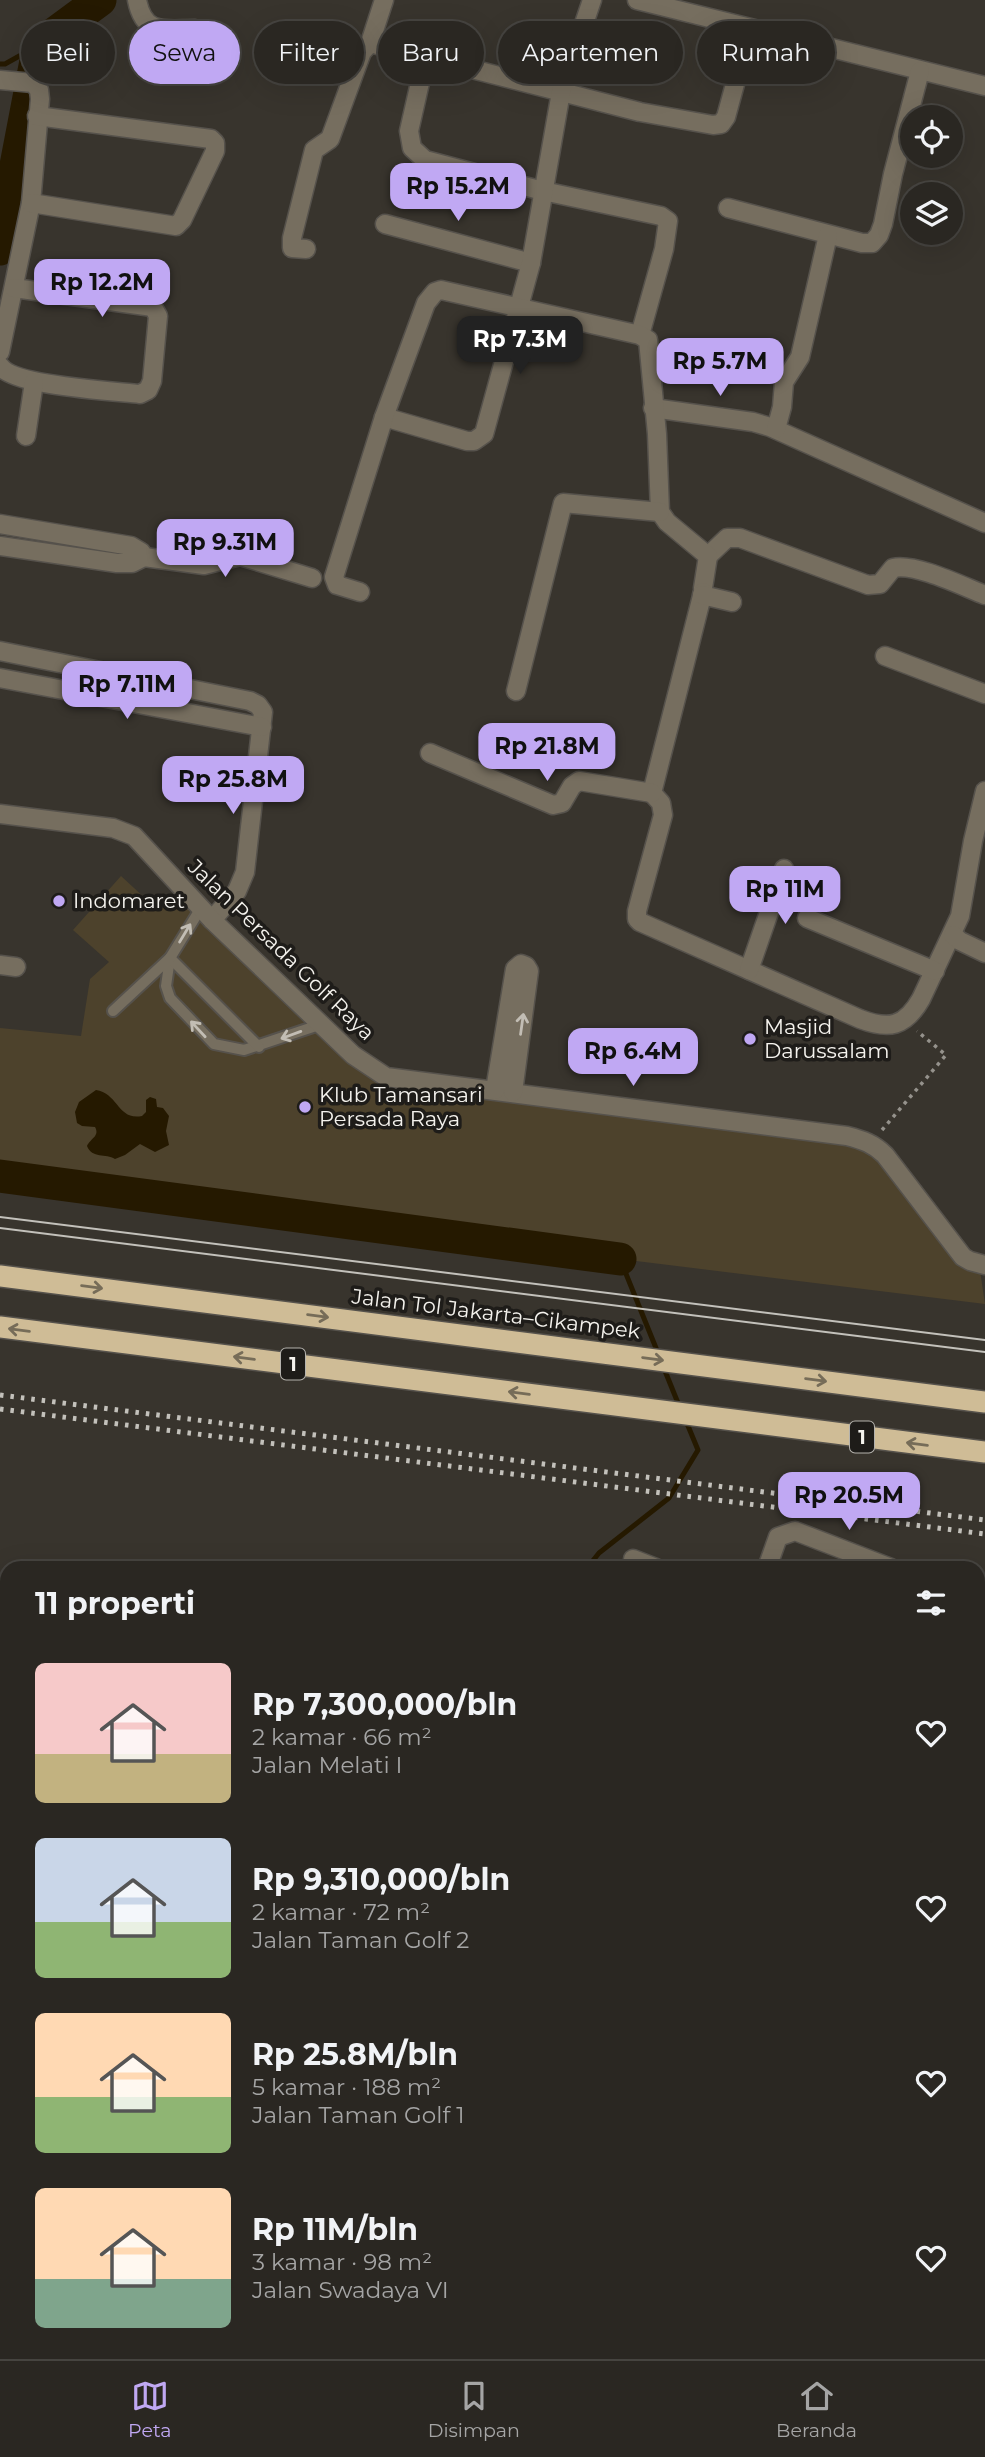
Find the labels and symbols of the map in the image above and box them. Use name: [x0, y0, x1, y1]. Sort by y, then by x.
pin: Rp 15.2M: [386, 164, 530, 223]
pin: Rp 12.2M: [30, 260, 174, 319]
pin: Rp 7.3M: [455, 316, 585, 376]
pin: Rp 5.7M: [655, 338, 785, 398]
pin: Rp 9.31M: [153, 520, 297, 579]
pin: Rp 7.11M: [55, 662, 199, 721]
pin: Rp 21.8M: [475, 724, 619, 783]
pin: Rp 25.8M: [161, 756, 305, 816]
street label: Jalan Persada Golf Raya: [182, 853, 380, 1045]
pin: Rp 11M: [728, 866, 842, 926]
place label: Indomaret: [73, 888, 185, 913]
marker: Indomaret: [51, 893, 67, 909]
one-way arrow: [179, 923, 193, 943]
one-way arrow: [515, 1013, 528, 1036]
place label: Masjid Darussalam: [764, 1014, 889, 1063]
one-way arrow: [190, 1020, 207, 1037]
pin: Rp 6.4M: [568, 1028, 698, 1088]
one-way arrow: [280, 1030, 302, 1042]
marker: Masjid Darussalam: [742, 1031, 758, 1047]
place label: Klub Tamansari Persada Raya: [319, 1082, 483, 1131]
marker: Klub Tamansari Persada Raya: [297, 1099, 313, 1115]
one-way arrow: [80, 1281, 103, 1294]
street label: Jalan Tol Jakarta–Cikampek: [349, 1283, 642, 1344]
one-way arrow: [306, 1309, 329, 1322]
one-way arrow: [8, 1323, 30, 1336]
road number: 1: [281, 1348, 305, 1380]
one-way arrow: [233, 1352, 256, 1365]
one-way arrow: [641, 1352, 664, 1365]
one-way arrow: [804, 1374, 827, 1387]
one-way arrow: [508, 1386, 530, 1399]
road number: 1: [850, 1422, 874, 1452]
one-way arrow: [906, 1437, 929, 1450]
pin: Rp 20.5M: [777, 1472, 921, 1532]

